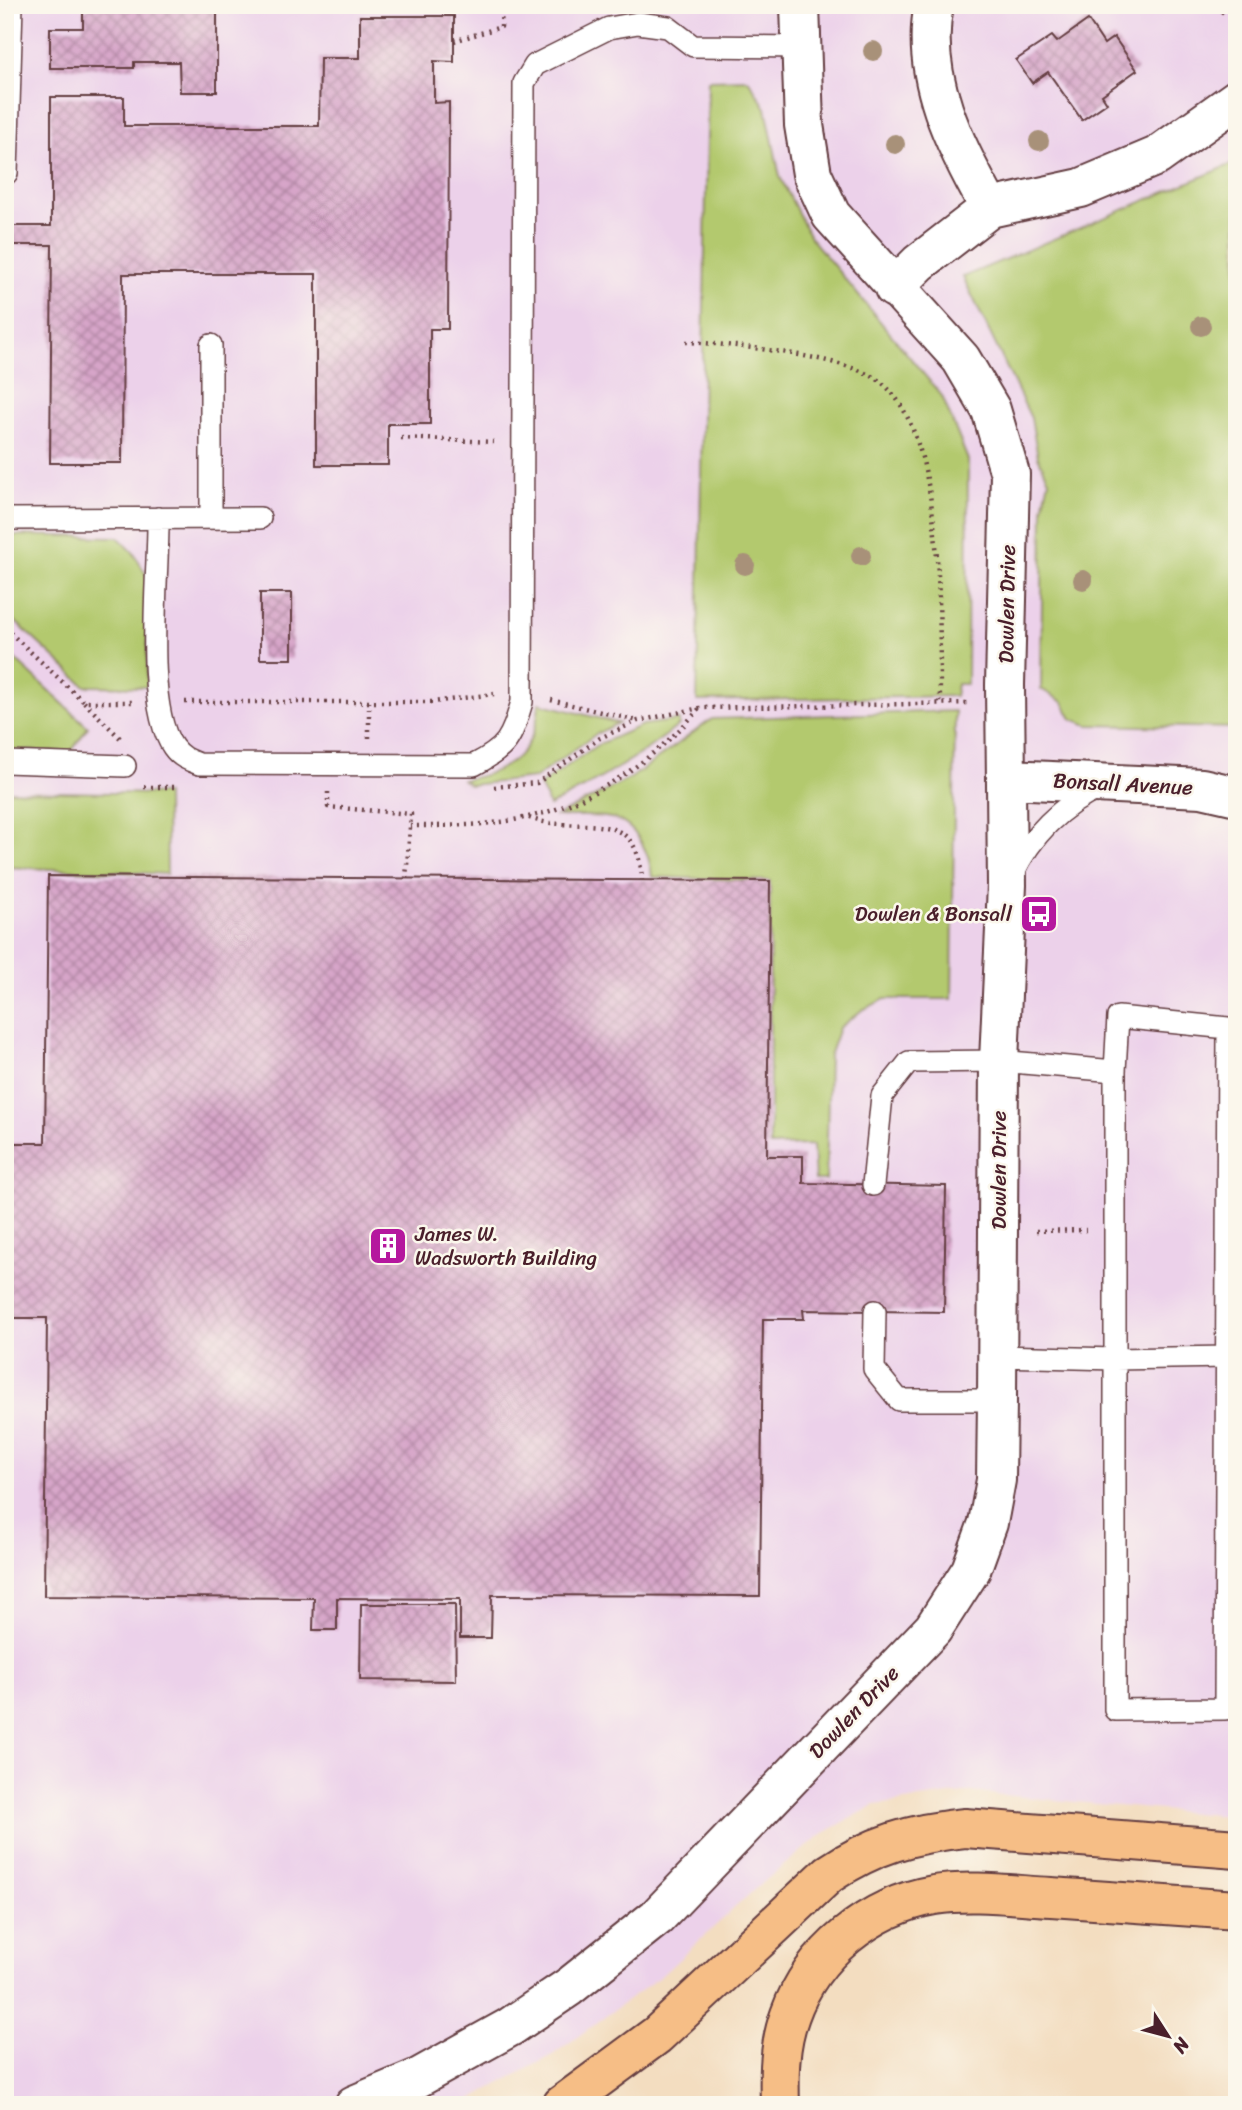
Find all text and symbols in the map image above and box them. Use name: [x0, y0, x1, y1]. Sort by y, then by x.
street label: Dowlen Drive: [987, 544, 1027, 664]
street label: Bonsall Avenue: [1052, 761, 1194, 807]
bus stop icon: Dowlen & Bonsall: [1018, 893, 1060, 935]
place label: Dowlen & Bonsall: [855, 895, 1013, 933]
street label: Dowlen Drive: [980, 1110, 1018, 1229]
place label: James W. Wadsworth Building: [414, 1215, 597, 1277]
building icon: James W. Wadsworth Building: [367, 1225, 409, 1267]
street label: Dowlen Drive: [799, 1656, 909, 1768]
north arrow: [1134, 2002, 1204, 2072]
text: N: [1164, 2030, 1199, 2061]

